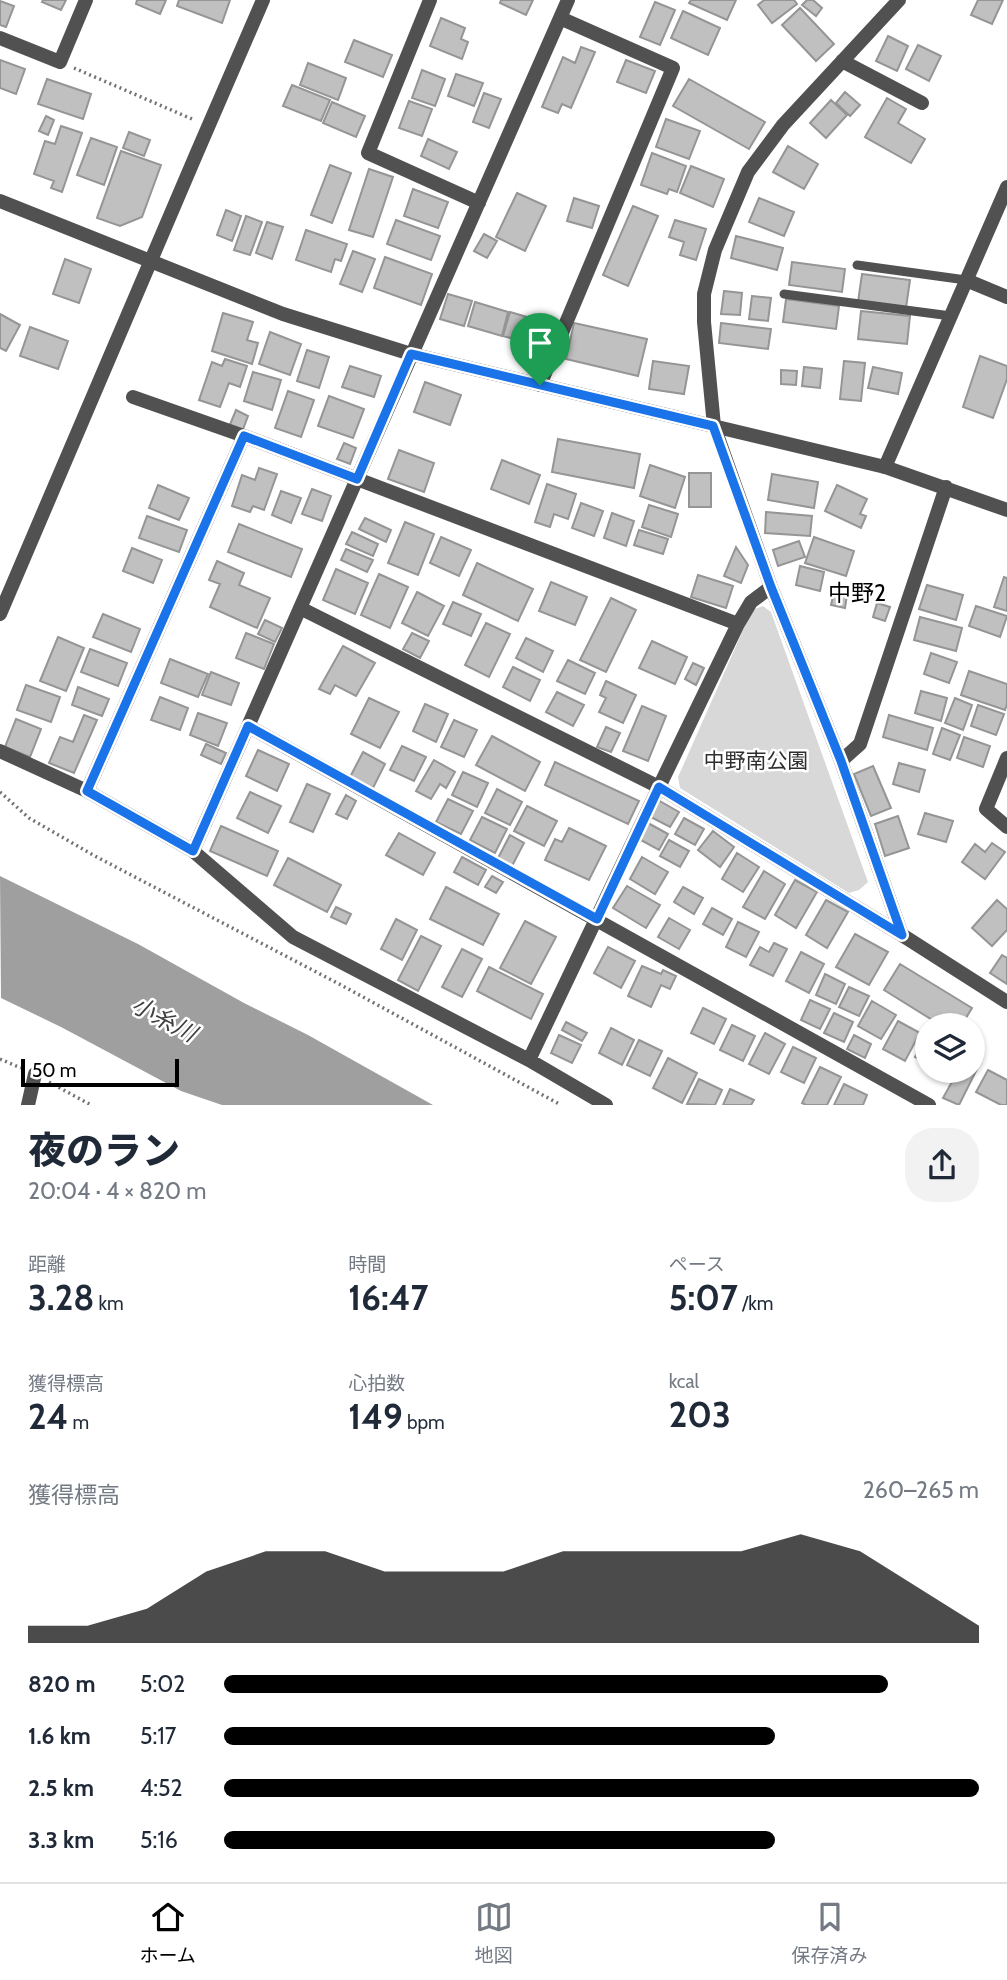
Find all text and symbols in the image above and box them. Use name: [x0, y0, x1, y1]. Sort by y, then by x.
pin: [510, 313, 570, 385]
icon: arrive: [521, 324, 559, 362]
district label: 中野2: [828, 579, 886, 607]
park label: 中野南公園: [704, 748, 809, 773]
water label: 小糸川: [127, 990, 204, 1049]
map controls: [915, 1013, 985, 1083]
button: layers: [915, 1013, 985, 1083]
scale bar: [21, 1056, 178, 1088]
text: 50 m: [32, 1059, 76, 1082]
text: 夜のラン: [28, 1127, 180, 1174]
button: share: [905, 1128, 979, 1202]
text: 20:04 · 4 × 820 m: [28, 1177, 206, 1205]
text: 距離: [28, 1253, 66, 1276]
text: 時間: [348, 1253, 386, 1276]
text: ペース: [669, 1253, 725, 1276]
text: 3.28: [28, 1276, 94, 1319]
text: 16:47: [348, 1276, 428, 1319]
text: 5:07: [669, 1276, 738, 1319]
text: km: [94, 1292, 124, 1315]
text: /km: [738, 1292, 773, 1315]
text: kcal: [669, 1370, 699, 1393]
text: 獲得標高: [28, 1372, 104, 1395]
text: 心拍数: [348, 1372, 405, 1395]
text: 203: [669, 1393, 731, 1436]
text: 24: [28, 1395, 68, 1438]
text: 149: [348, 1395, 403, 1438]
text: m: [68, 1411, 89, 1434]
text: bpm: [403, 1411, 445, 1434]
text: 260–265 m: [863, 1476, 979, 1504]
text: 獲得標高: [28, 1481, 120, 1509]
text: 820 m: [28, 1670, 95, 1698]
text: 5:02: [140, 1670, 185, 1698]
text: 1.6 km: [28, 1722, 91, 1750]
text: 5:17: [140, 1722, 176, 1750]
text: 2.5 km: [28, 1774, 94, 1802]
text: 4:52: [140, 1774, 183, 1802]
text: 3.3 km: [28, 1826, 94, 1854]
text: 5:16: [140, 1826, 178, 1854]
tab: ホーム: [139, 1898, 196, 1967]
tab: 地図: [475, 1898, 513, 1967]
tab: 保存済み: [792, 1898, 868, 1967]

